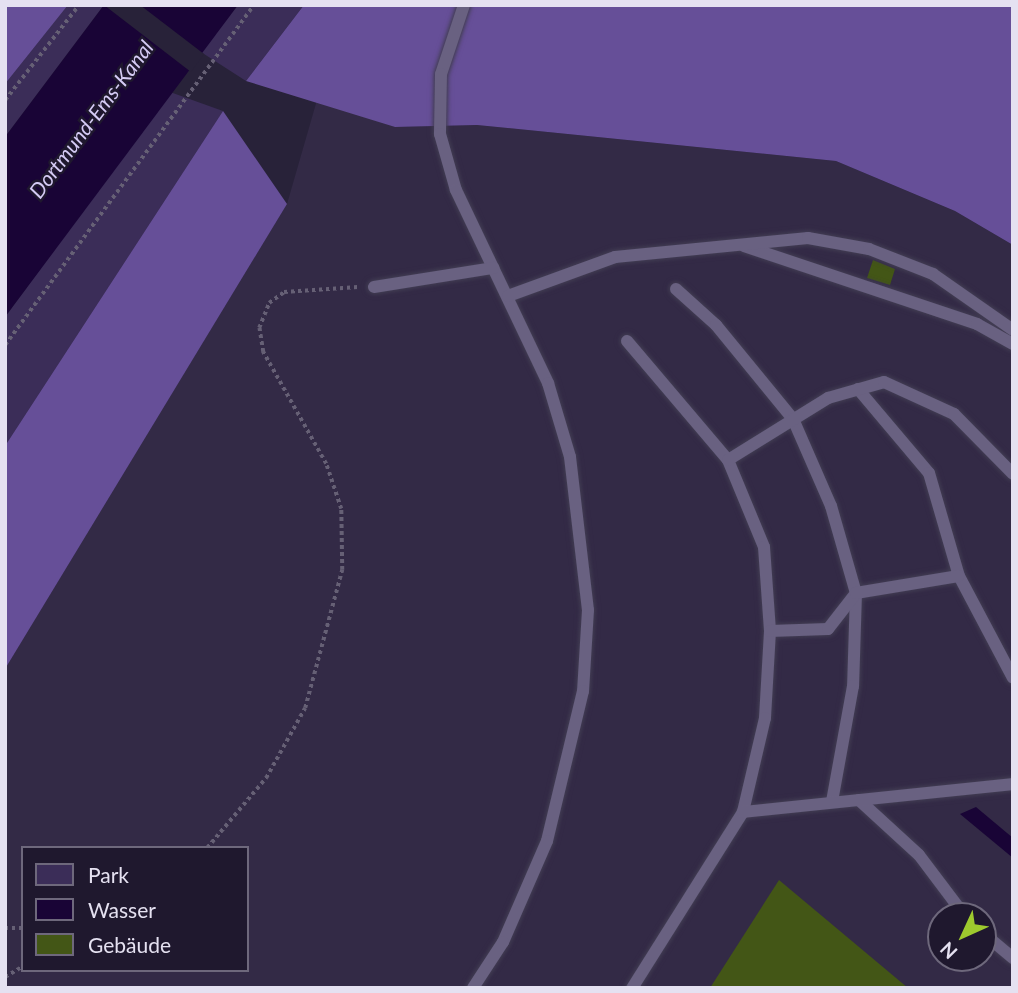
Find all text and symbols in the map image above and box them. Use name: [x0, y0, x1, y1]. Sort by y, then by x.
water label: Dortmund-Ems-Kanal: [24, 35, 158, 203]
legend: [21, 846, 248, 972]
text: Park: [88, 862, 129, 887]
text: Wasser: [88, 897, 156, 922]
north arrow: [927, 902, 997, 972]
text: Gebäude: [88, 932, 171, 957]
text: N: [935, 937, 962, 964]

